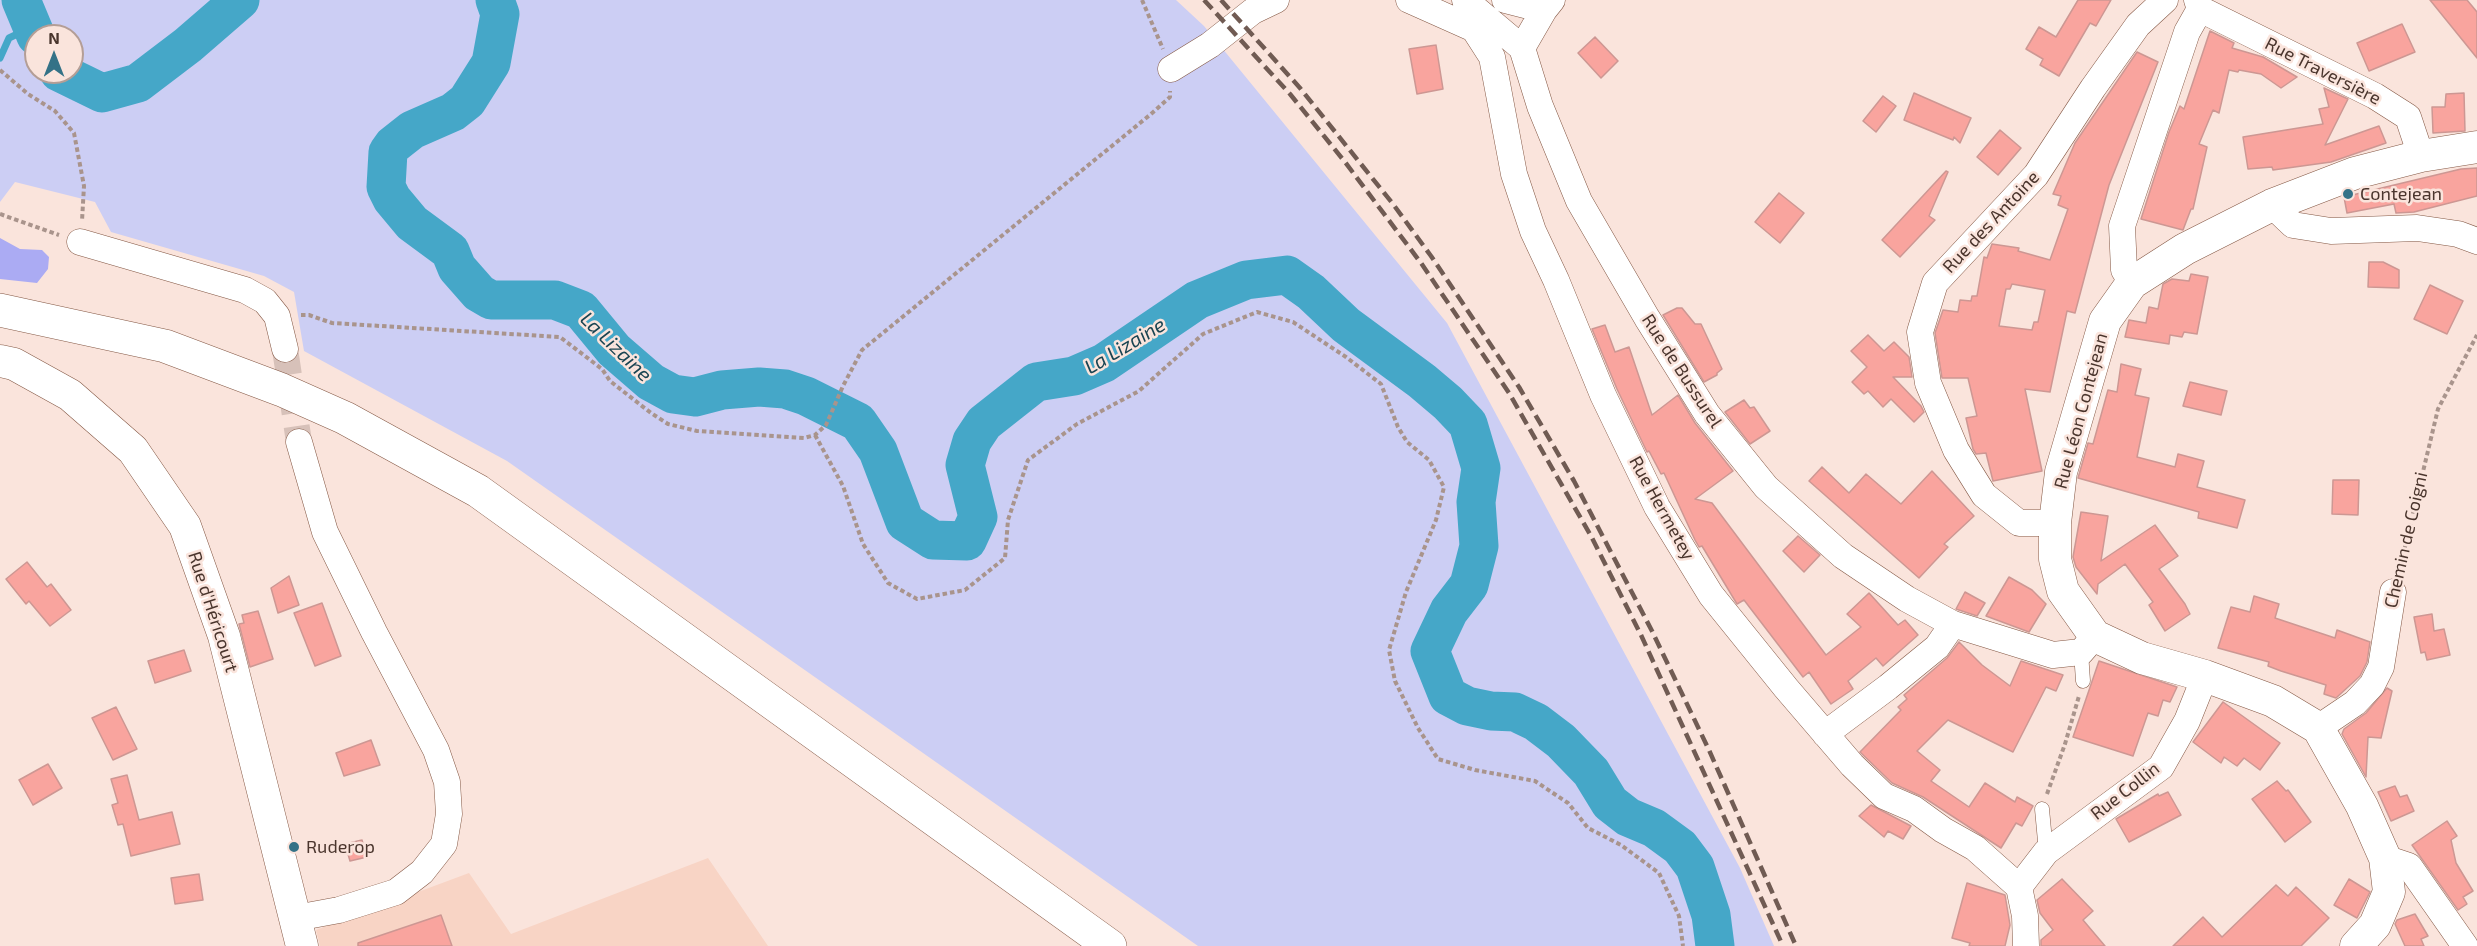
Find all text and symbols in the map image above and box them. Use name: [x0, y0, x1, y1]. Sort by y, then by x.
north arrow: [24, 24, 84, 84]
text: N: [48, 28, 60, 47]
street label: Rue Traversière: [2261, 33, 2385, 109]
street label: Rue des Antoine: [1938, 167, 2044, 277]
place label: Contejean: [2360, 183, 2442, 205]
marker: Contejean: [2341, 187, 2355, 201]
water label: La Lizaine: [575, 307, 657, 387]
street label: Rue de Bussurel: [1637, 310, 1727, 432]
water label: La Lizaine: [1080, 313, 1170, 379]
street label: Rue Léon Contejean: [2050, 331, 2112, 491]
street label: Rue Hermetey: [1625, 452, 1699, 564]
street label: Chemin de Coigni: [2380, 470, 2432, 610]
street label: Rue d'Héricourt: [183, 549, 243, 675]
street label: Rue Collin: [2086, 758, 2164, 824]
place label: Ruderop: [306, 836, 375, 858]
marker: Ruderop: [287, 840, 301, 854]

